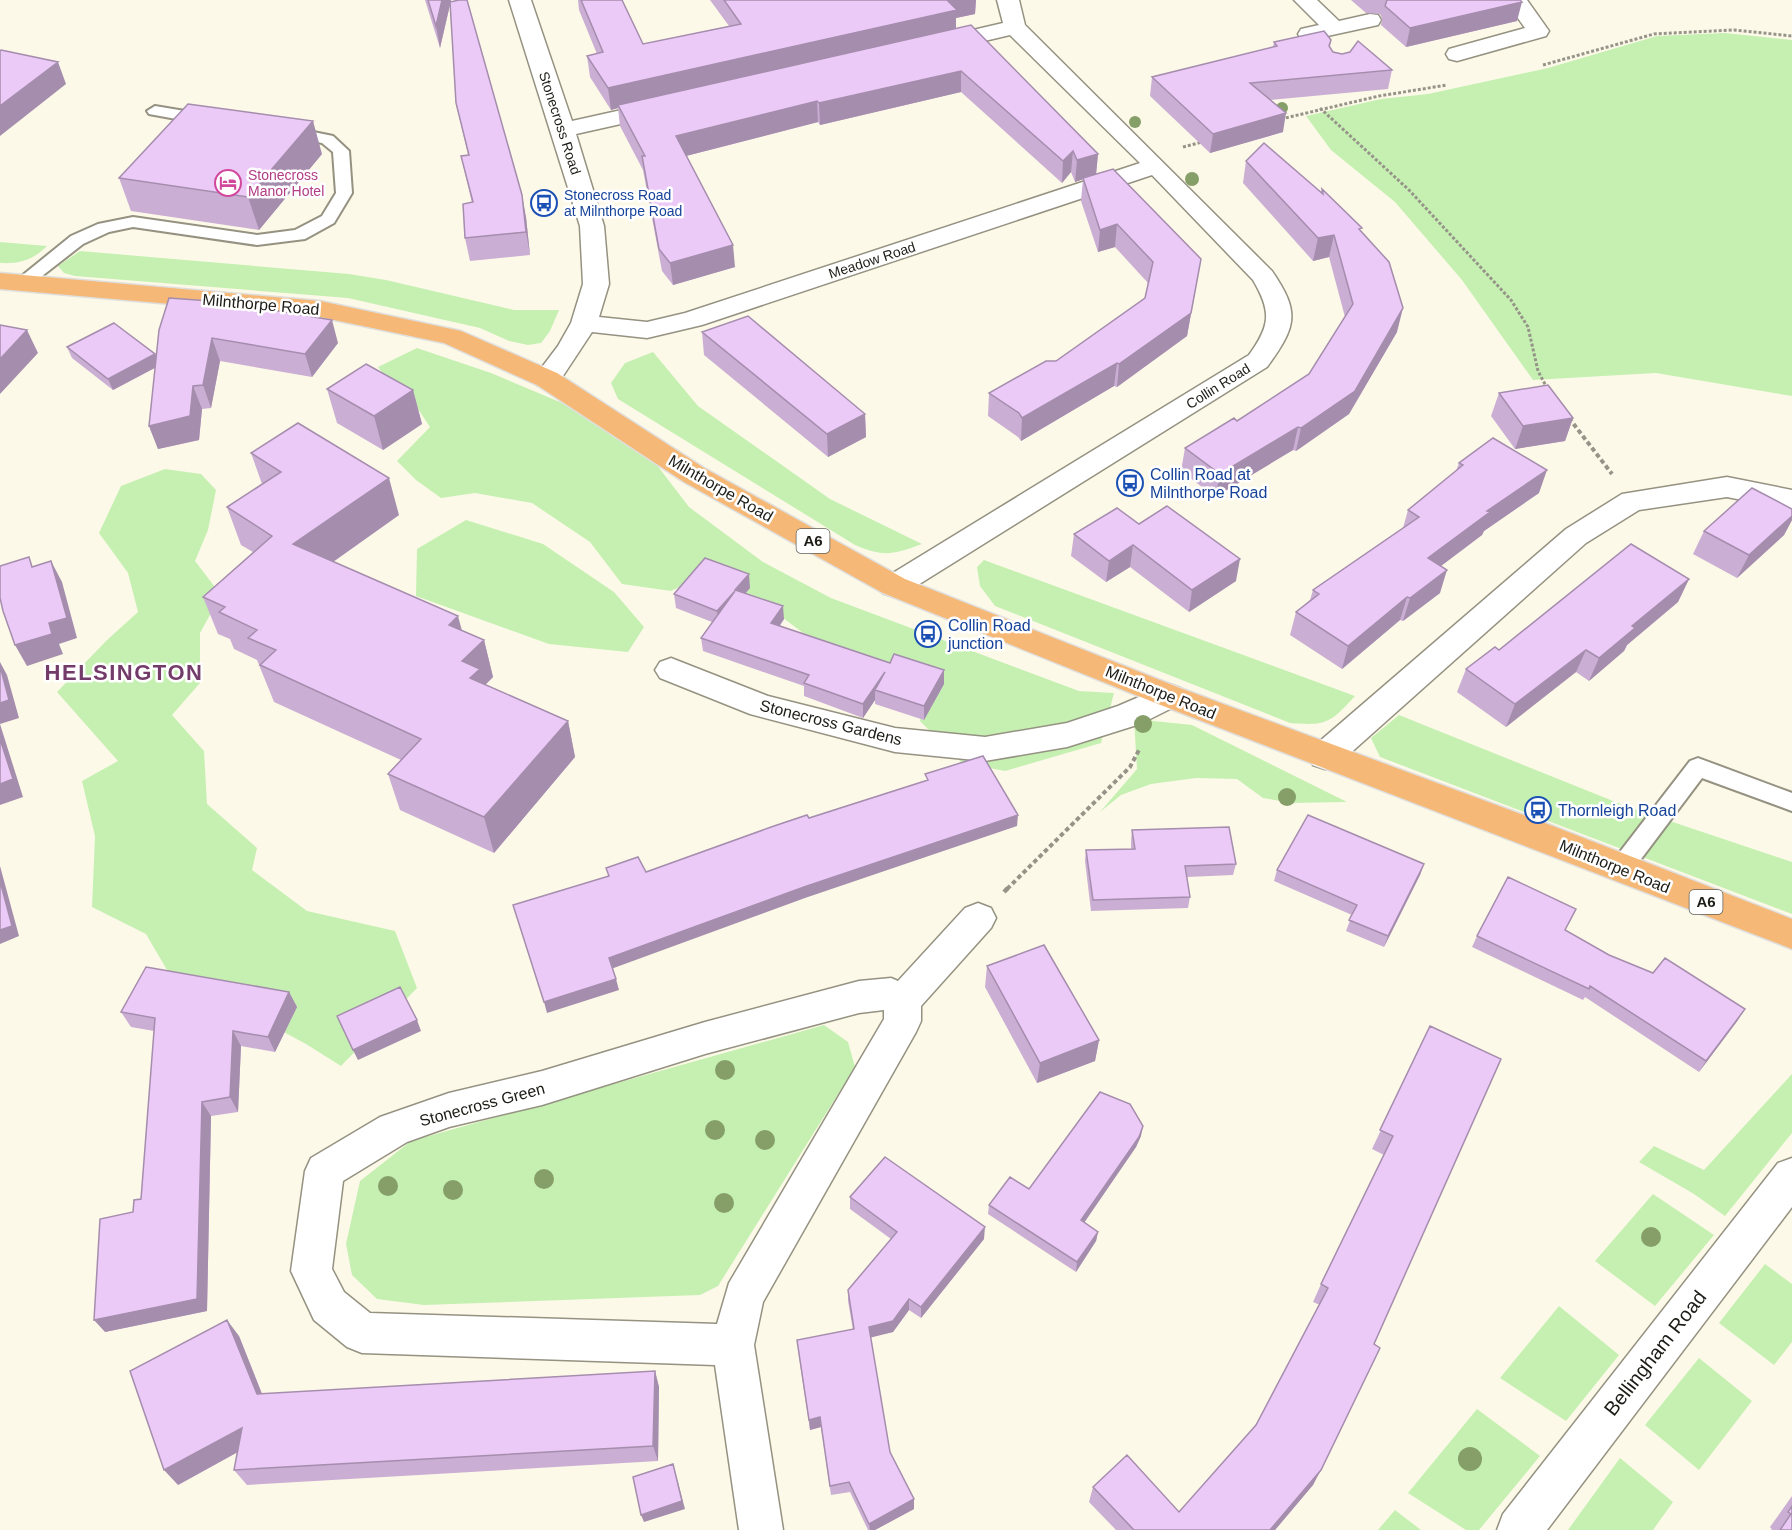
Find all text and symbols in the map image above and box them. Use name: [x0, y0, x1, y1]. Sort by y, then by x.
street label: Stonecross Road: [536, 69, 584, 177]
place label: Stonecross Manor Hotel: [248, 167, 324, 199]
hotel icon: Stonecross Manor Hotel: [213, 168, 243, 198]
place label: Stonecross Road at Milnthorpe Road: [564, 187, 682, 219]
bus stop icon: Stonecross Road at Milnthorpe Road: [529, 188, 559, 218]
street label: Meadow Road: [827, 238, 917, 282]
street label: Milnthorpe Road: [202, 291, 320, 318]
street label: Collin Road: [1183, 360, 1253, 412]
street label: Milnthorpe Road: [666, 452, 776, 525]
place label: Collin Road at Milnthorpe Road: [1150, 466, 1267, 501]
bus stop icon: Collin Road at Milnthorpe Road: [1115, 468, 1145, 498]
road number: A6: [796, 529, 830, 553]
place label: Collin Road junction: [947, 617, 1031, 652]
bus stop icon: Collin Road junction: [913, 619, 943, 649]
district label: HELSINGTON: [45, 660, 203, 685]
street label: Milnthorpe Road: [1103, 663, 1218, 722]
street label: Stonecross Gardens: [758, 697, 904, 748]
bus stop icon: Thornleigh Road: [1523, 795, 1553, 825]
place label: Thornleigh Road: [1558, 802, 1676, 819]
street label: Milnthorpe Road: [1557, 837, 1672, 896]
road number: A6: [1690, 890, 1722, 914]
street label: Stonecross Green: [418, 1080, 547, 1129]
street label: Bellingham Road: [1599, 1286, 1711, 1420]

